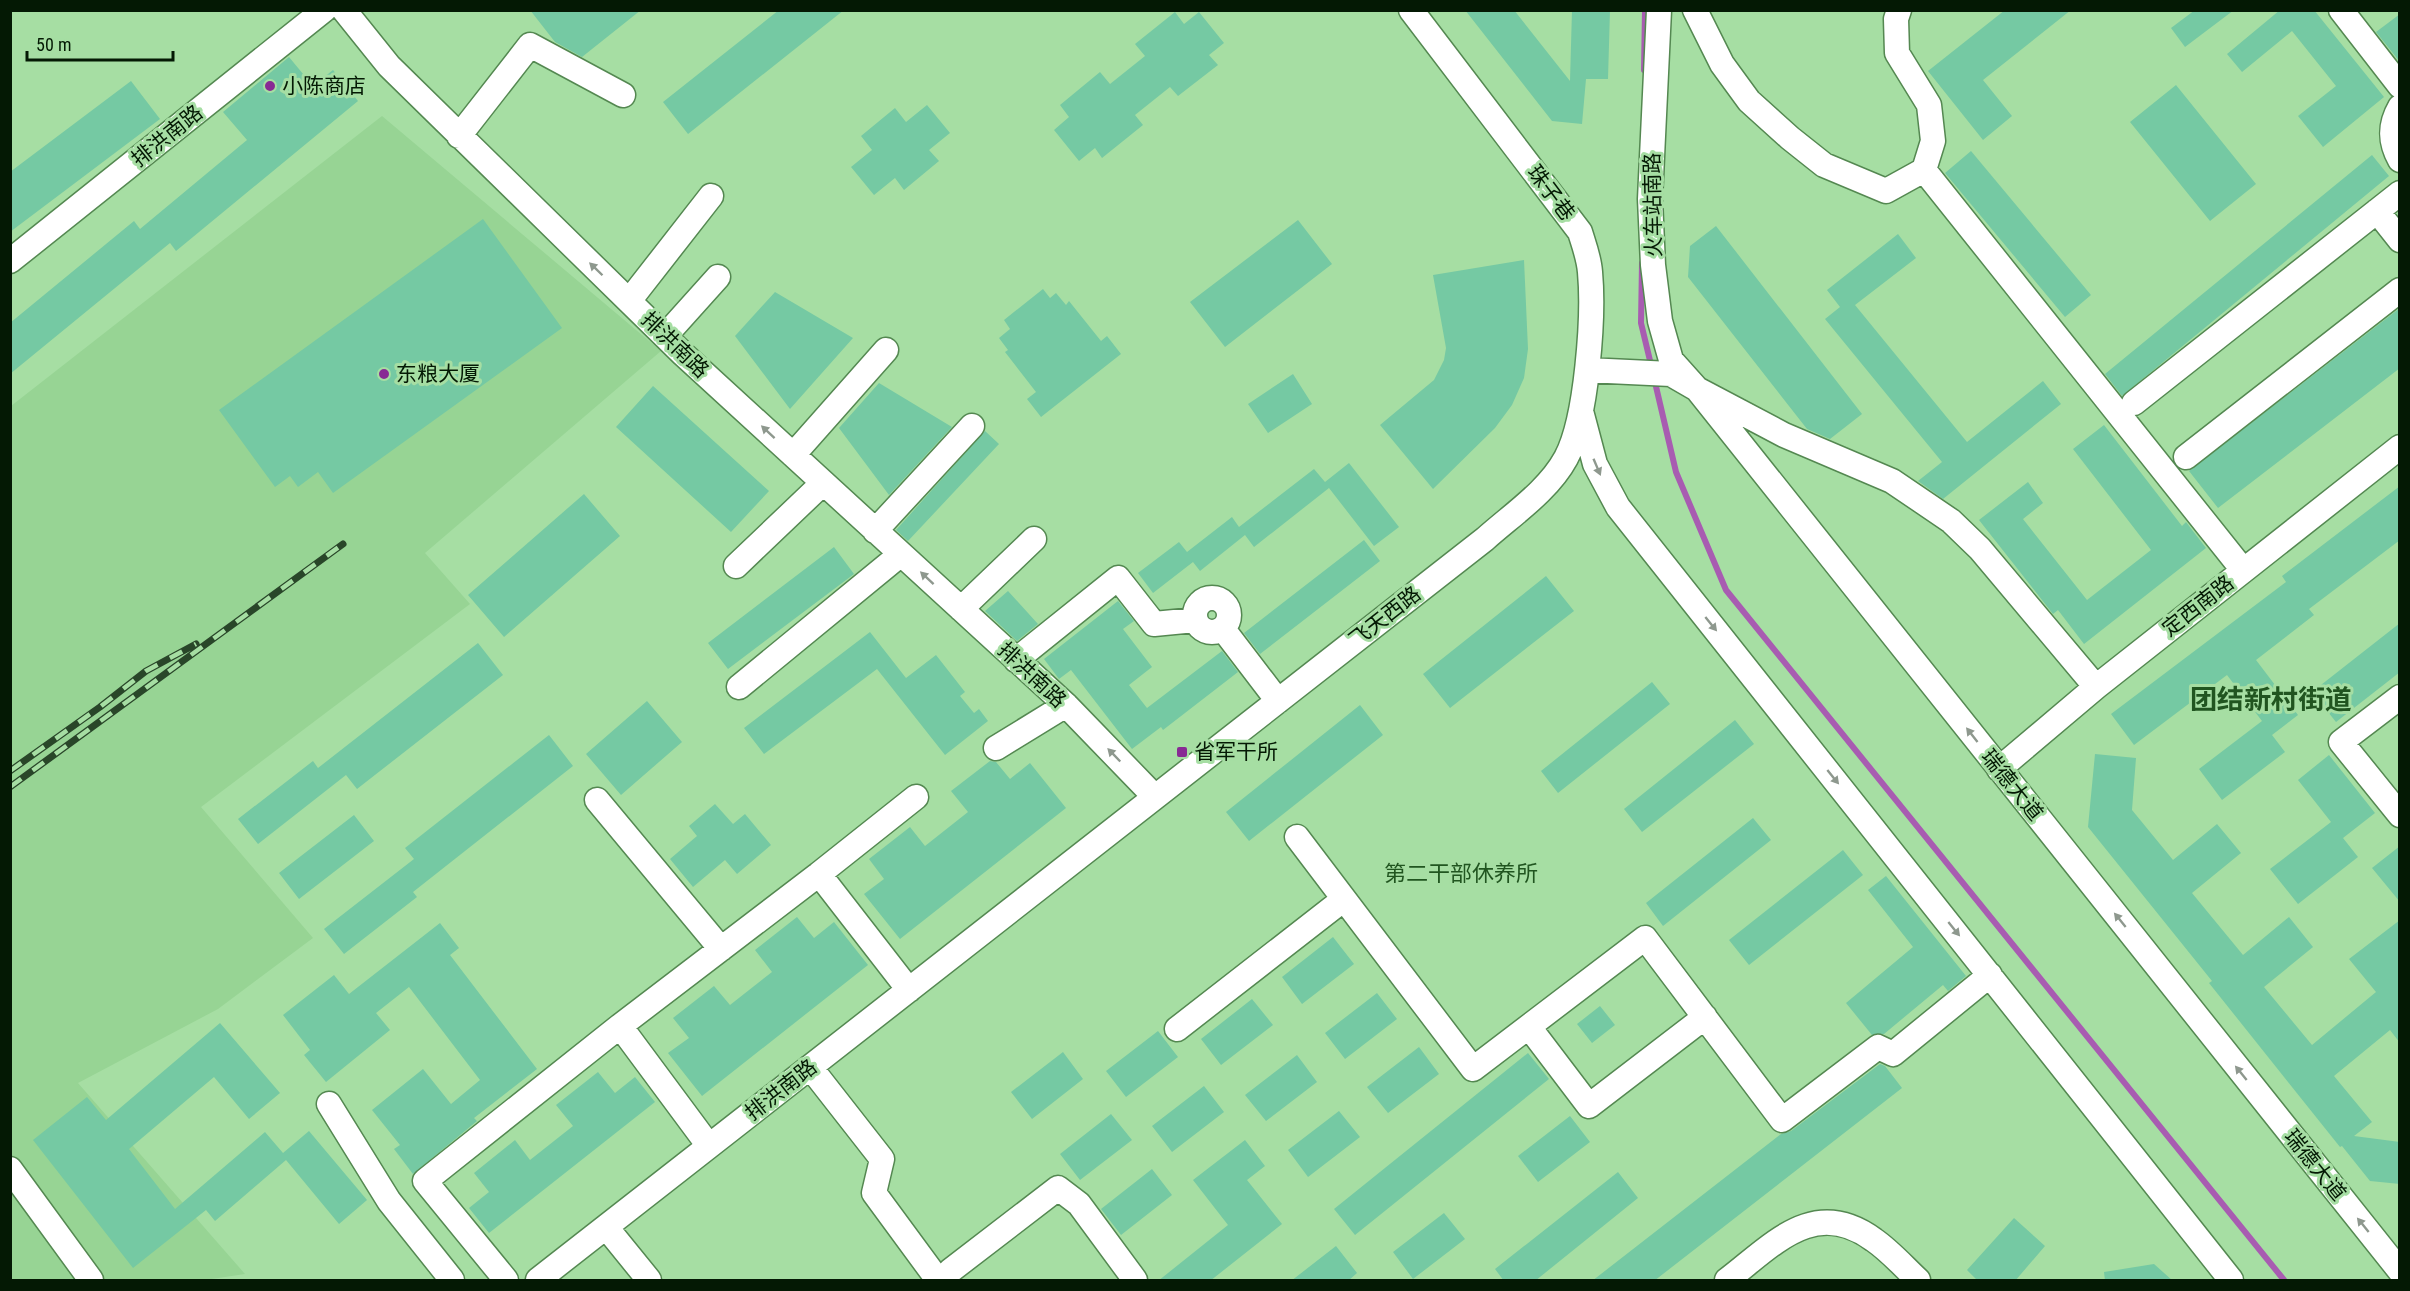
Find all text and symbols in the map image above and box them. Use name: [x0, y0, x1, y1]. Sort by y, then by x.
scale bar: [27, 24, 172, 62]
text: 50 m: [36, 34, 71, 55]
place label: 小陈商店: [282, 74, 366, 98]
marker: 小陈商店: [263, 79, 277, 93]
street label: 排洪南路: [127, 100, 207, 172]
street label: 火车站南路: [1640, 152, 1666, 258]
street label: 珠子巷: [1522, 161, 1580, 225]
one-way arrow: [589, 262, 603, 276]
street label: 排洪南路: [636, 307, 714, 383]
place label: 东粮大厦: [396, 362, 480, 386]
marker: 东粮大厦: [377, 367, 391, 381]
one-way arrow: [760, 425, 775, 439]
one-way arrow: [1592, 458, 1602, 476]
one-way arrow: [919, 571, 934, 585]
street label: 定西南路: [2158, 571, 2238, 641]
street label: 飞天西路: [1345, 582, 1425, 652]
one-way arrow: [1705, 616, 1718, 632]
street label: 排洪南路: [993, 638, 1071, 712]
district label: 团结新村街道: [2190, 684, 2352, 716]
one-way arrow: [1966, 727, 1979, 743]
place label: 省军干所: [1194, 740, 1278, 764]
marker: 省军干所: [1175, 745, 1189, 759]
street label: 瑞德大道: [1976, 745, 2048, 825]
one-way arrow: [1108, 748, 1122, 762]
one-way arrow: [1826, 769, 1838, 784]
district label: 第二干部休养所: [1384, 861, 1538, 886]
one-way arrow: [2113, 912, 2126, 928]
one-way arrow: [1948, 921, 1961, 937]
street label: 排洪南路: [741, 1055, 821, 1125]
one-way arrow: [2236, 1065, 2248, 1080]
street label: 瑞德大道: [2279, 1125, 2351, 1205]
one-way arrow: [2357, 1218, 2370, 1233]

